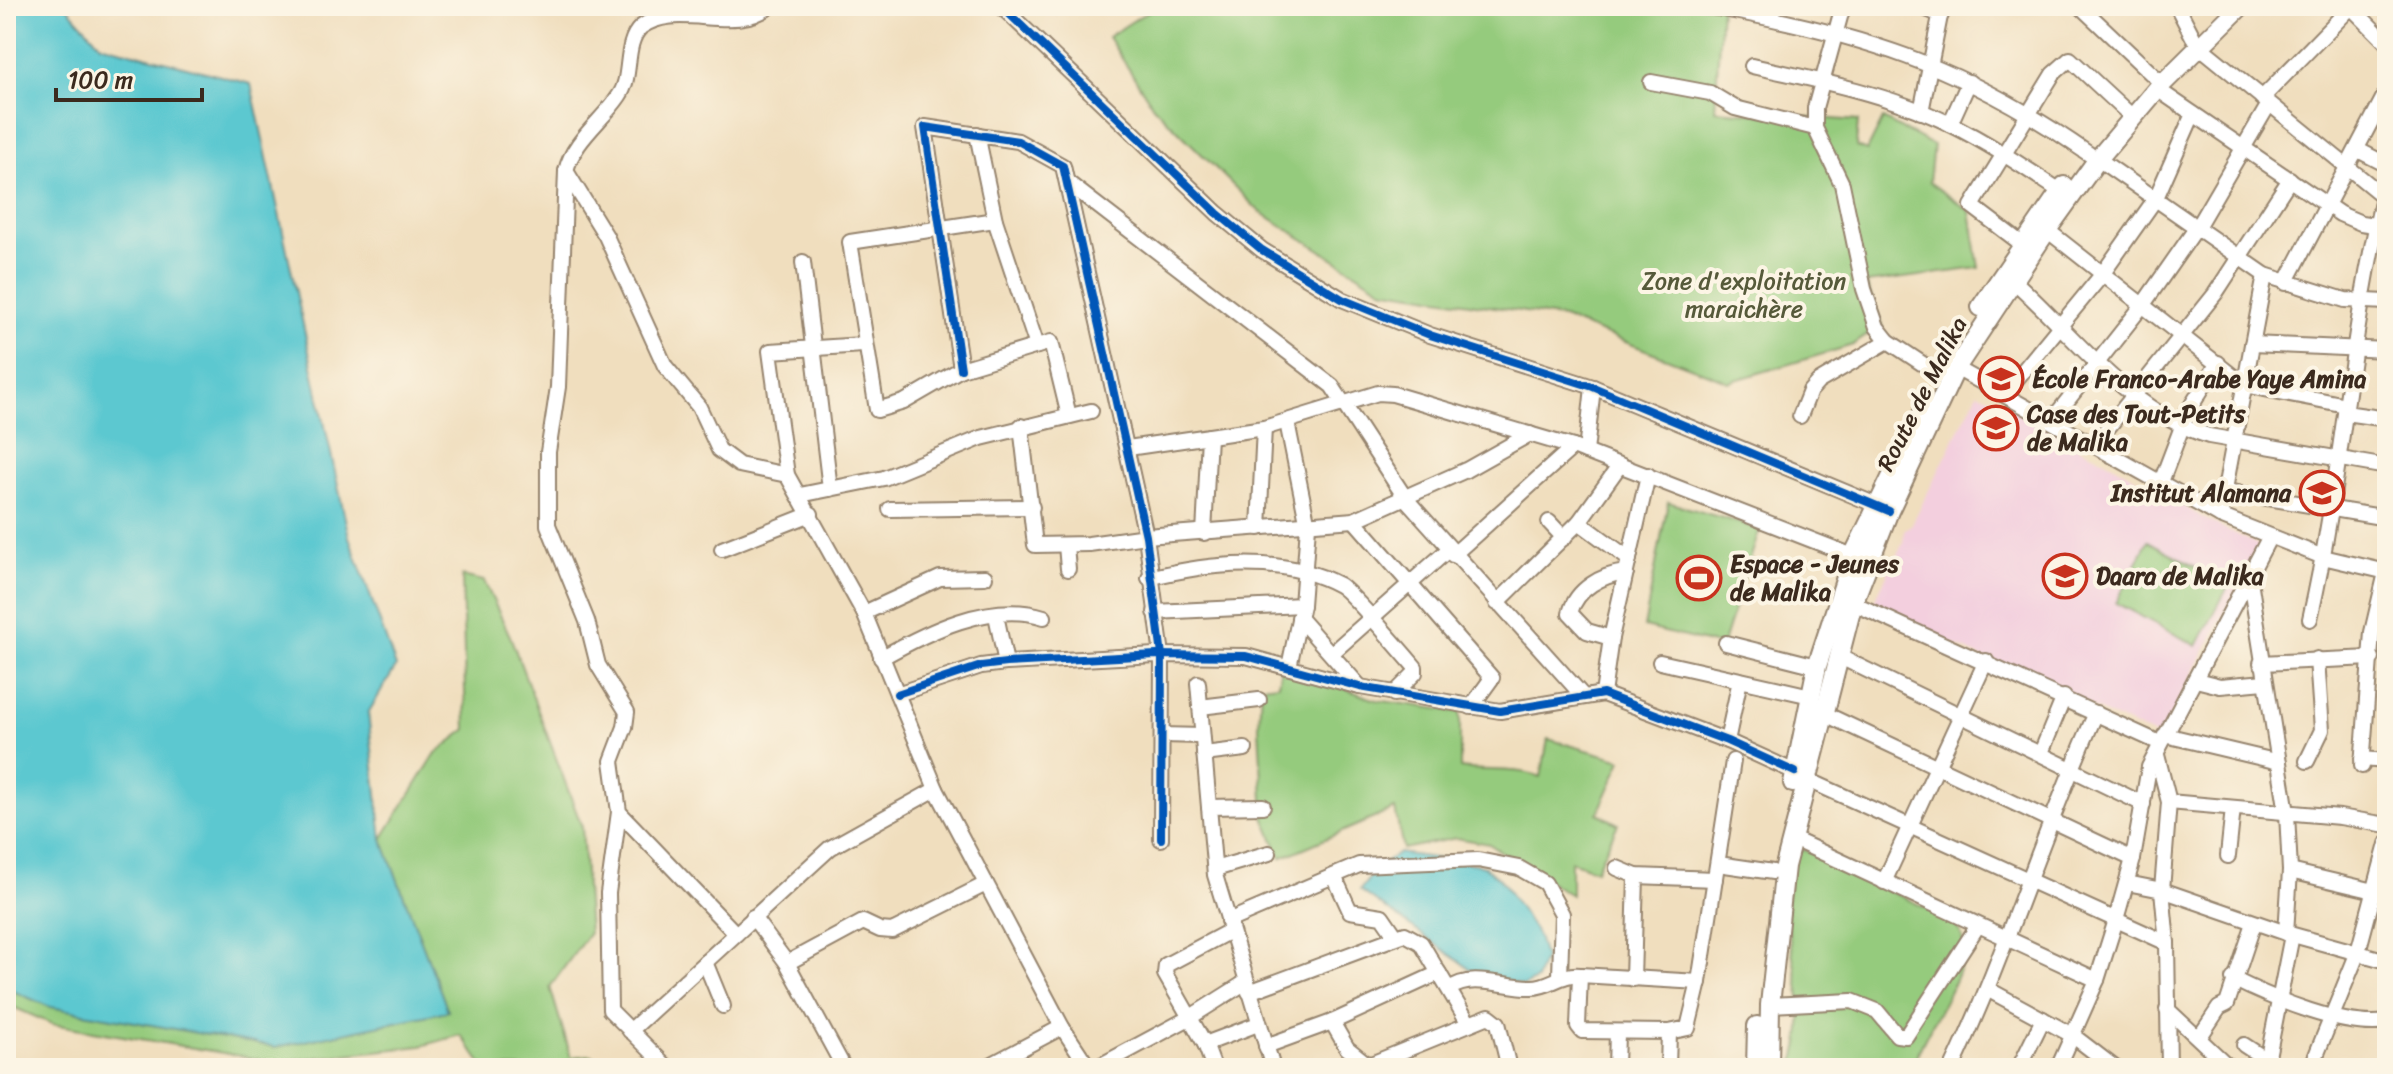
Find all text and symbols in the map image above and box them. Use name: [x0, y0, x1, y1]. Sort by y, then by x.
scale bar: [56, 52, 202, 102]
text: 100 m: [68, 59, 133, 101]
park label: Zone d'exploitation maraichère: [1642, 260, 1846, 330]
street label: Route de Malika: [1865, 309, 1979, 479]
school or university icon: École Franco-Arabe Yaye Amina: [1977, 355, 2025, 403]
place label: École Franco-Arabe Yaye Amina: [2032, 358, 2366, 400]
place label: Case des Tout-Petits de Malika: [2026, 393, 2246, 463]
school or university icon: Case des Tout-Petits de Malika: [1972, 404, 2020, 452]
school or university icon: Institut Alamana: [2298, 469, 2346, 517]
place label: Institut Alamana: [2109, 472, 2292, 514]
place label: Espace - Jeunes de Malika: [1730, 543, 1900, 613]
school or university icon: Daara de Malika: [2041, 552, 2089, 600]
sports icon: Espace - Jeunes de Malika: [1675, 554, 1723, 602]
place label: Daara de Malika: [2096, 555, 2264, 597]

